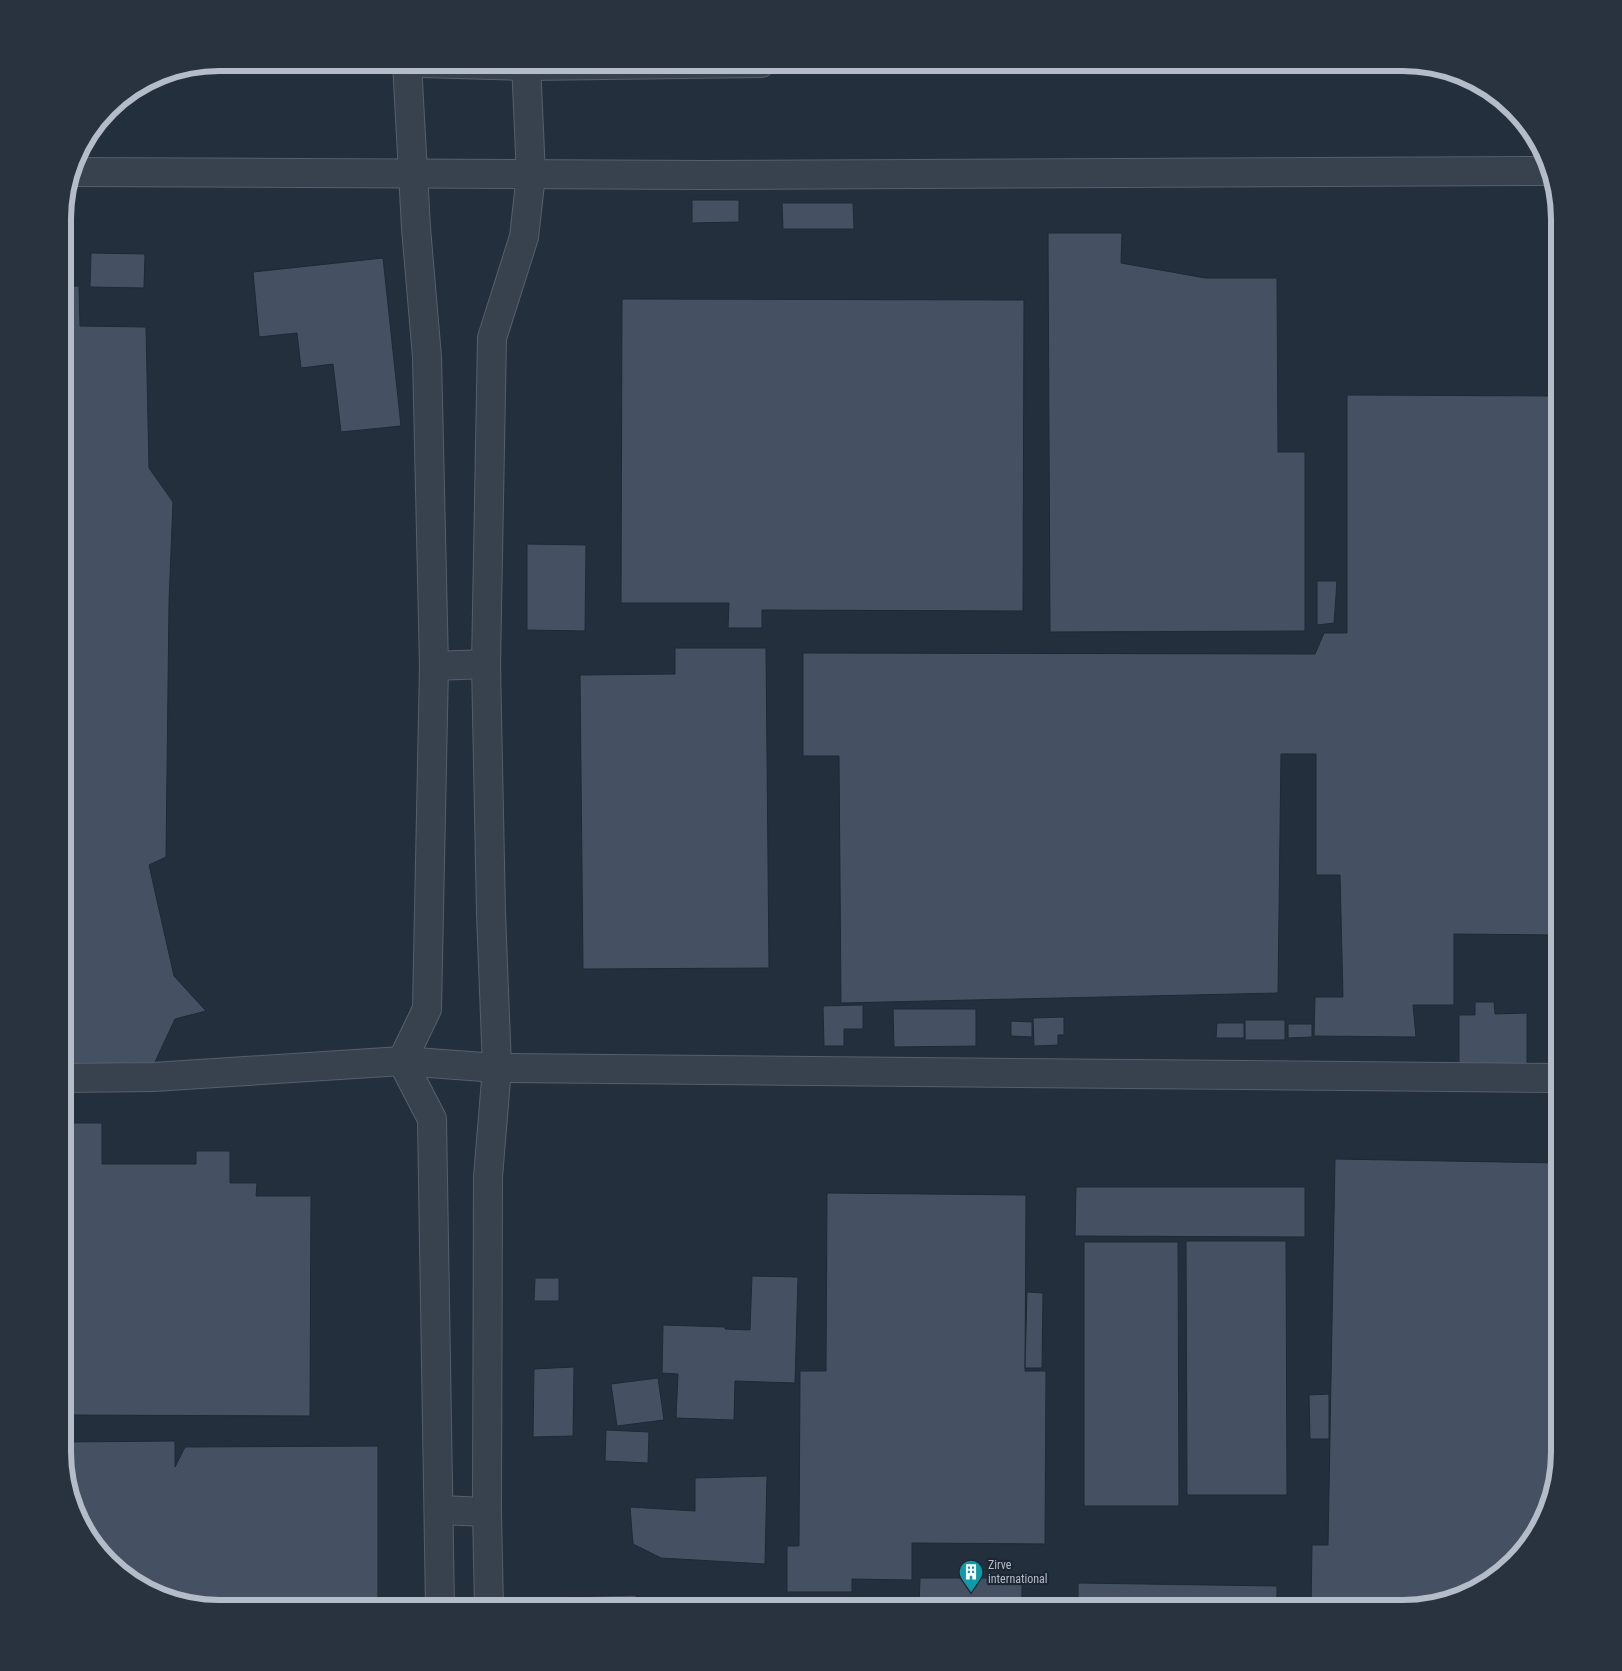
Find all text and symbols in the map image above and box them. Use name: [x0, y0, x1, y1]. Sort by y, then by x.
place label: Zirve international: [988, 1558, 1048, 1586]
building icon: Zirve international: [958, 1559, 984, 1593]

